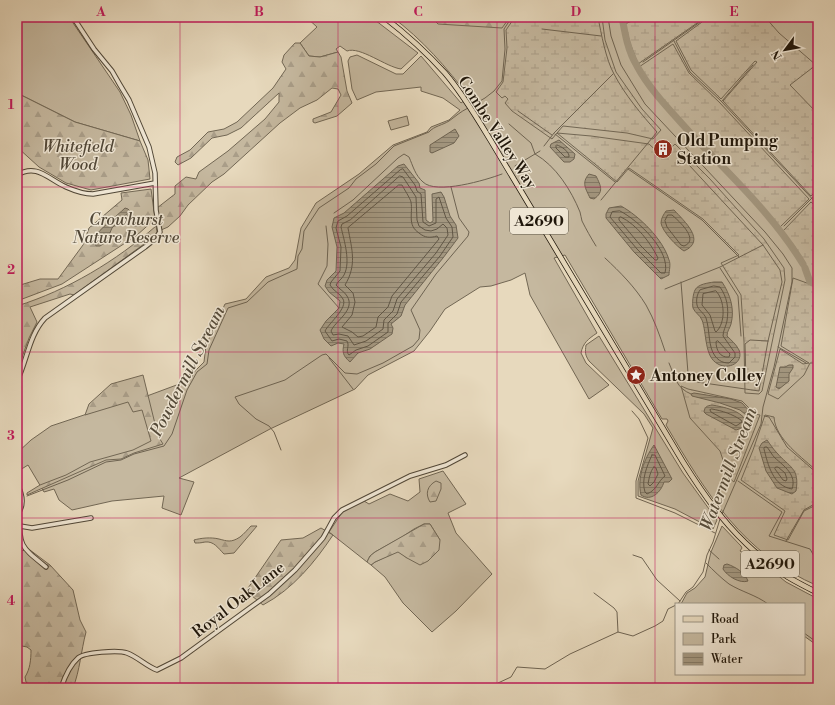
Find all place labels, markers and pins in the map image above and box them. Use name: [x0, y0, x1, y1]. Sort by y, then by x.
place label: Old Pumping Station: [677, 131, 779, 169]
building icon: Old Pumping Station: [652, 138, 674, 160]
place icon: Antoney Colley: [625, 364, 647, 386]
place label: Antoney Colley: [649, 366, 764, 386]

